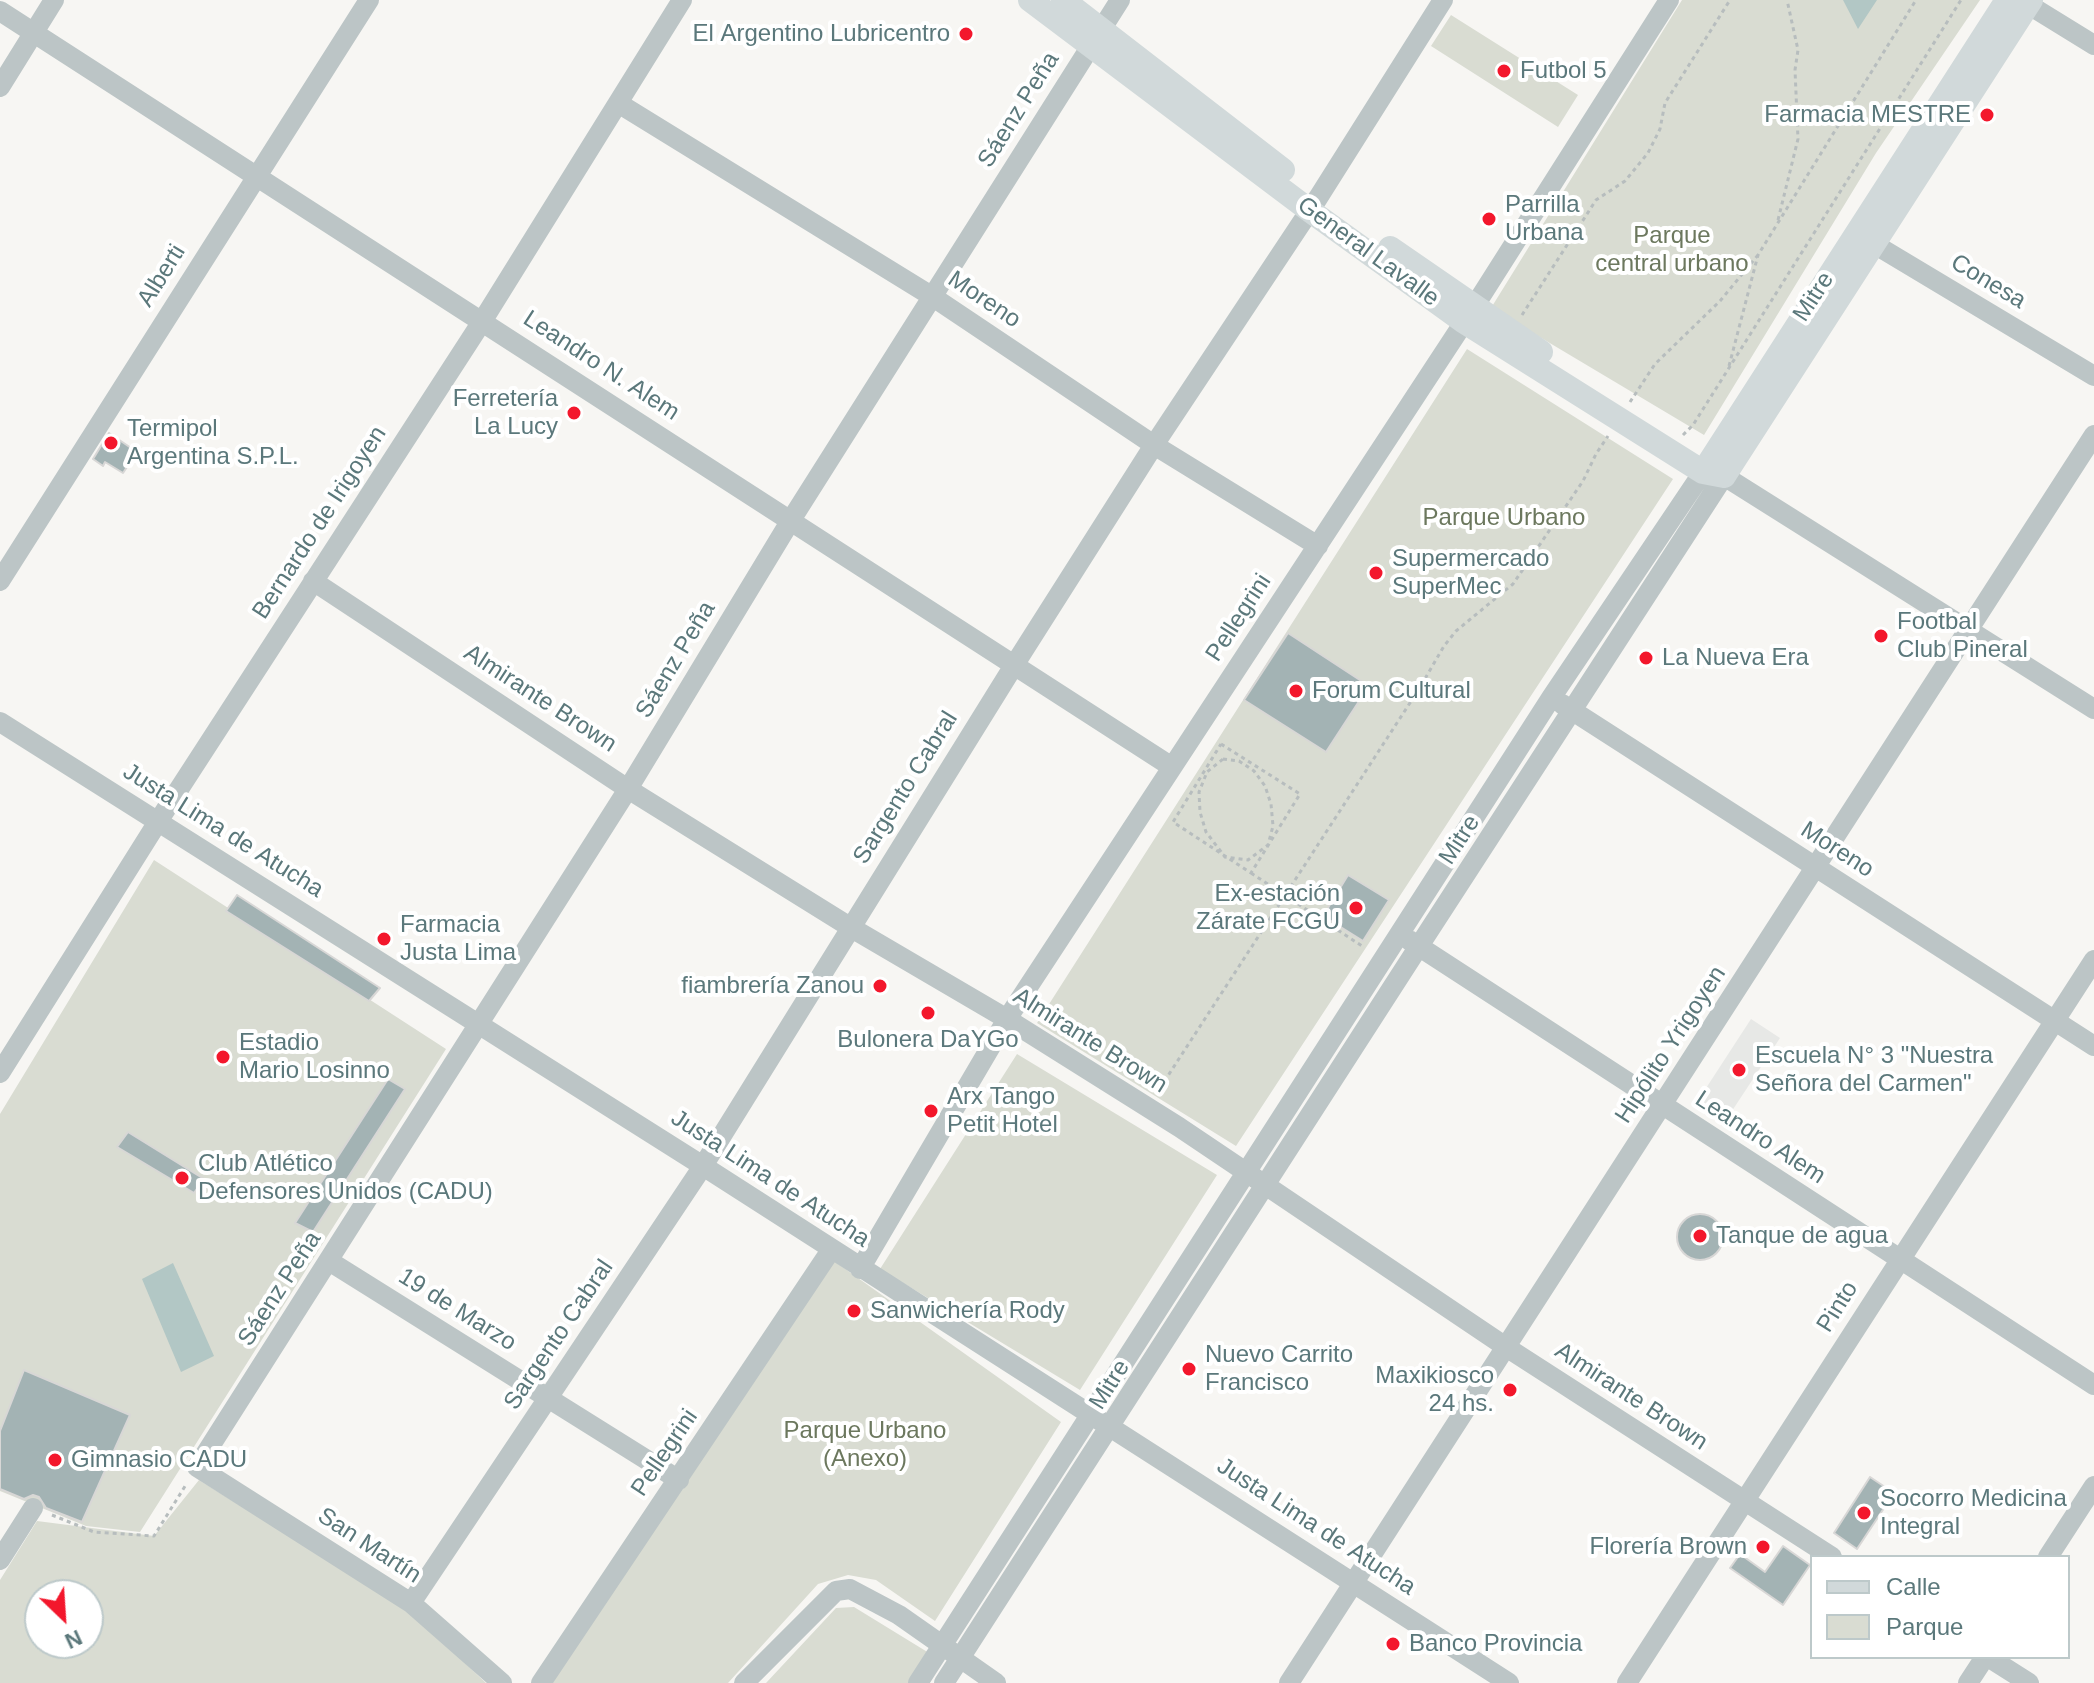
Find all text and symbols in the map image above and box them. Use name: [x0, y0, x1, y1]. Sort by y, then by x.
place label: El Argentino Lubricentro: [693, 20, 950, 48]
marker: El Argentino Lubricentro: [957, 25, 975, 43]
street label: Sáenz Peña: [972, 47, 1066, 173]
place label: Futbol 5: [1520, 57, 1607, 85]
marker: Futbol 5: [1495, 62, 1513, 80]
place label: Farmacia MESTRE: [1764, 101, 1971, 129]
marker: Farmacia MESTRE: [1978, 106, 1996, 124]
street label: General Lavalle: [1292, 191, 1444, 313]
place label: Parrilla Urbana: [1505, 191, 1584, 247]
marker: Parrilla Urbana: [1480, 210, 1498, 228]
park label: Parque central urbano: [1595, 222, 1749, 278]
street label: Alberti: [132, 240, 192, 312]
street label: Conesa: [1945, 248, 2031, 316]
street label: Moreno: [942, 265, 1026, 335]
street label: Mitre: [1787, 267, 1841, 327]
street label: Leandro N. Alem: [518, 305, 684, 427]
place label: Ferretería La Lucy: [453, 385, 558, 441]
marker: Ferretería La Lucy: [565, 404, 583, 422]
place label: Termipol Argentina S.P.L.: [127, 415, 299, 471]
street label: Bernardo de Irigoyen: [247, 421, 393, 625]
marker: Termipol Argentina S.P.L.: [102, 434, 120, 452]
park label: Parque Urbano: [1423, 504, 1585, 532]
place label: Supermercado SuperMec: [1392, 545, 1549, 601]
marker: Supermercado SuperMec: [1367, 564, 1385, 582]
street label: Pellegrini: [1200, 569, 1278, 667]
street label: Sáenz Peña: [630, 597, 722, 723]
place label: Footbal Club Pineral: [1897, 608, 2028, 664]
marker: Footbal Club Pineral: [1872, 627, 1890, 645]
street label: Almirante Brown: [458, 639, 622, 759]
place label: La Nueva Era: [1662, 644, 1809, 672]
marker: La Nueva Era: [1637, 649, 1655, 667]
place label: Forum Cultural: [1312, 677, 1471, 705]
marker: Forum Cultural: [1287, 682, 1305, 700]
street label: Sargento Cabral: [847, 706, 965, 870]
street label: Justa Lima de Atucha: [118, 758, 328, 904]
street label: Mitre: [1433, 810, 1487, 870]
street label: Moreno: [1795, 816, 1879, 884]
place label: Ex-estación Zárate FCGU: [1196, 880, 1340, 936]
marker: Ex-estación Zárate FCGU: [1347, 899, 1365, 917]
place label: Farmacia Justa Lima: [400, 911, 516, 967]
marker: Farmacia Justa Lima: [375, 930, 393, 948]
street label: Hipólito Yrigoyen: [1610, 961, 1732, 1129]
place label: fiambrería Zanou: [681, 972, 864, 1000]
marker: fiambrería Zanou: [871, 977, 889, 995]
street label: Almirante Brown: [1008, 982, 1172, 1100]
marker: Bulonera DaYGo: [919, 1004, 937, 1022]
place label: Bulonera DaYGo: [837, 1026, 1019, 1054]
place label: Estadio Mario Losinno: [239, 1029, 390, 1085]
place label: Escuela N° 3 "Nuestra Señora del Carmen": [1755, 1042, 1993, 1098]
marker: Estadio Mario Losinno: [214, 1048, 232, 1066]
marker: Escuela N° 3 "Nuestra Señora del Carmen": [1730, 1061, 1748, 1079]
place label: Arx Tango Petit Hotel: [947, 1083, 1058, 1139]
street label: Leandro Alem: [1689, 1085, 1831, 1191]
marker: Arx Tango Petit Hotel: [922, 1102, 940, 1120]
street label: Justa Lima de Atucha: [665, 1104, 875, 1254]
place label: Club Atlético Defensores Unidos (CADU): [198, 1150, 493, 1206]
marker: Club Atlético Defensores Unidos (CADU): [173, 1169, 191, 1187]
place label: Tanque de agua: [1716, 1222, 1888, 1250]
street label: Sáenz Peña: [232, 1226, 328, 1352]
marker: Tanque de agua: [1691, 1227, 1709, 1245]
street label: Sargento Cabral: [498, 1255, 620, 1415]
street label: 19 de Marzo: [393, 1262, 521, 1358]
street label: Pinto: [1811, 1276, 1865, 1338]
place label: Sanwichería Rody: [870, 1297, 1065, 1325]
marker: Sanwichería Rody: [845, 1302, 863, 1320]
street label: Almirante Brown: [1549, 1337, 1713, 1457]
place label: Nuevo Carrito Francisco: [1205, 1341, 1353, 1397]
street label: Mitre: [1084, 1355, 1136, 1415]
marker: Nuevo Carrito Francisco: [1180, 1360, 1198, 1378]
place label: Maxikiosco 24 hs.: [1375, 1362, 1494, 1418]
marker: Maxikiosco 24 hs.: [1501, 1381, 1519, 1399]
street label: Pellegrini: [625, 1404, 705, 1502]
park label: Parque Urbano (Anexo): [784, 1417, 946, 1473]
place label: Gimnasio CADU: [71, 1446, 247, 1474]
marker: Gimnasio CADU: [46, 1451, 64, 1469]
street label: Justa Lima de Atucha: [1211, 1452, 1421, 1602]
place label: Socorro Medicina Integral: [1880, 1485, 2067, 1541]
street label: San Martín: [312, 1502, 426, 1590]
marker: Socorro Medicina Integral: [1855, 1504, 1873, 1522]
place label: Florería Brown: [1590, 1533, 1747, 1561]
marker: Florería Brown: [1754, 1538, 1772, 1556]
legend: [1810, 1555, 2070, 1659]
text: Calle: [1886, 1573, 1941, 1600]
north arrow: [24, 1579, 104, 1659]
text: Parque: [1886, 1613, 1963, 1640]
text: N: [61, 1625, 86, 1654]
place label: Banco Provincia: [1409, 1630, 1582, 1658]
marker: Banco Provincia: [1384, 1635, 1402, 1653]

